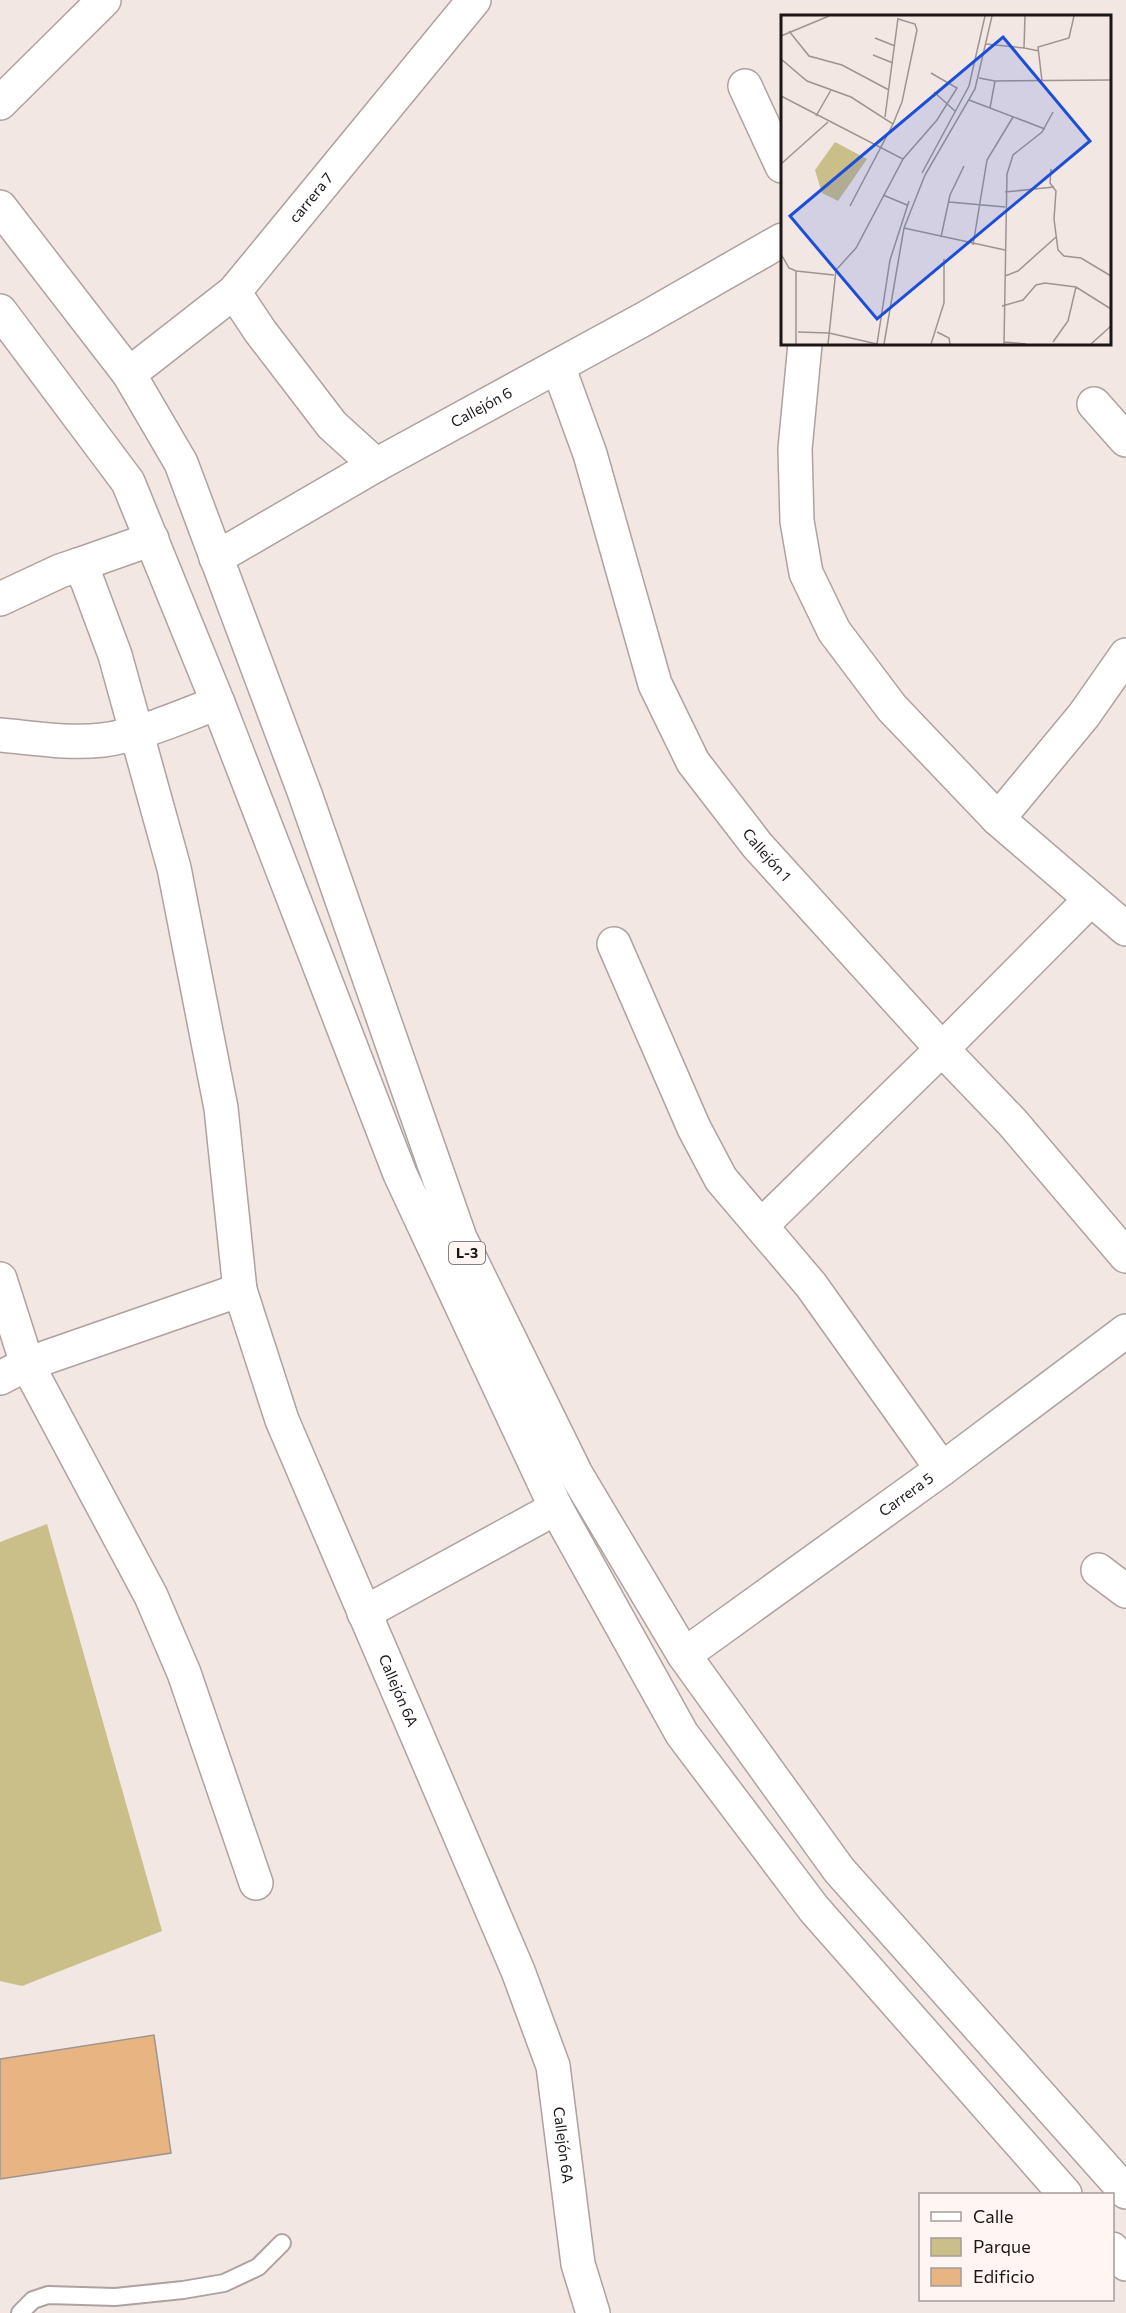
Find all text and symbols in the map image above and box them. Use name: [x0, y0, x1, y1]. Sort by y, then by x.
inset map: [781, 15, 1111, 345]
street label: carrera 7: [285, 169, 336, 226]
street label: Callejón 6: [447, 383, 515, 431]
street label: Callejón 1: [739, 824, 795, 884]
road number: L-3: [449, 1242, 485, 1264]
street label: Carrera 5: [875, 1468, 936, 1520]
street label: Callejón 6A: [375, 1651, 422, 1729]
street label: Callejón 6A: [550, 2106, 578, 2184]
legend: [919, 2193, 1114, 2301]
text: Calle: [973, 2205, 1013, 2227]
text: Parque: [973, 2235, 1031, 2257]
text: Edificio: [973, 2265, 1035, 2287]

